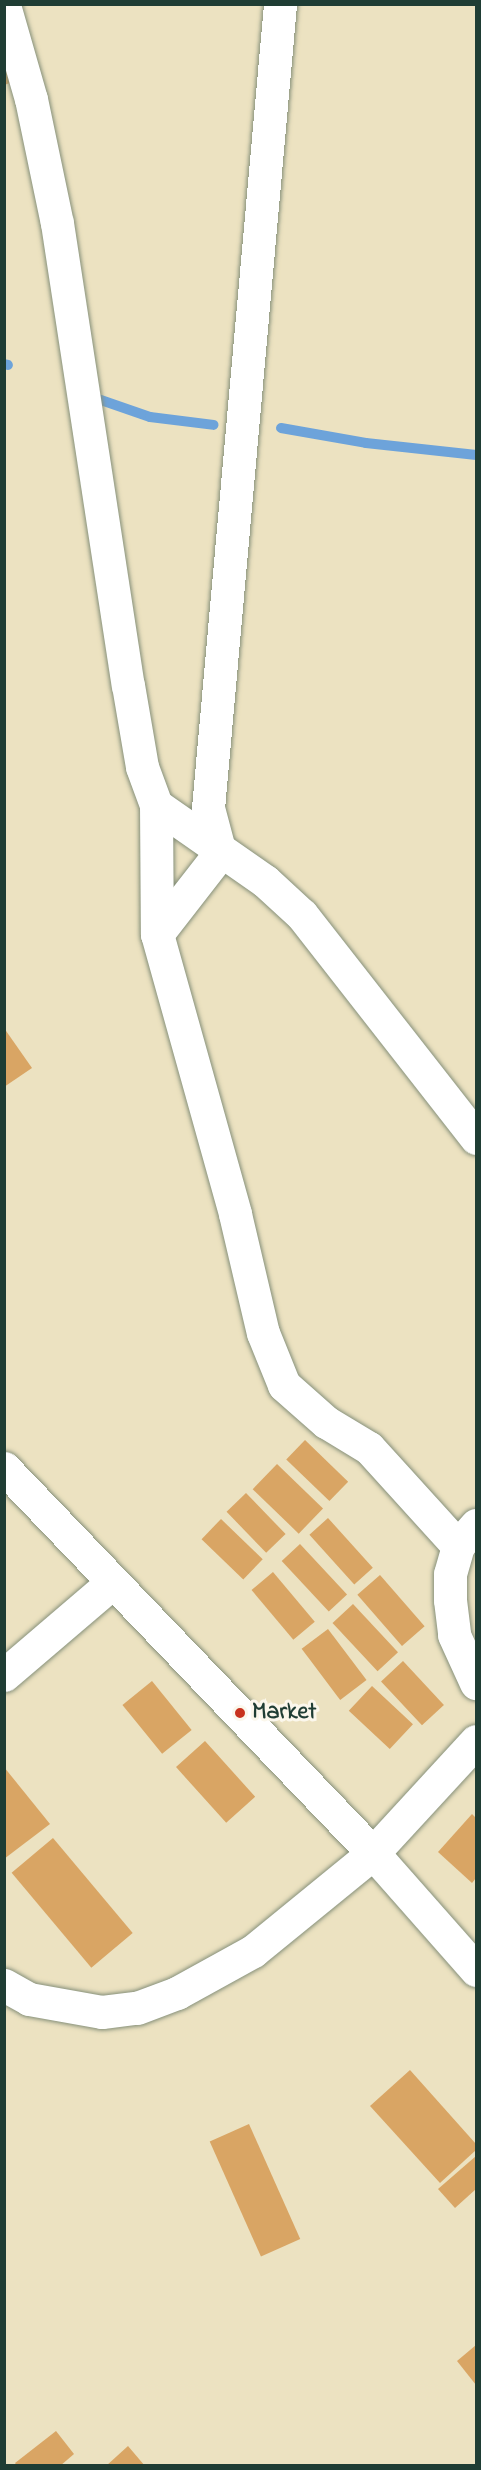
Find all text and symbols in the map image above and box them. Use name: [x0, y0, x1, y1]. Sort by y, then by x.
place label: Market: [252, 1699, 316, 1727]
marker: Market: [233, 1706, 247, 1720]

